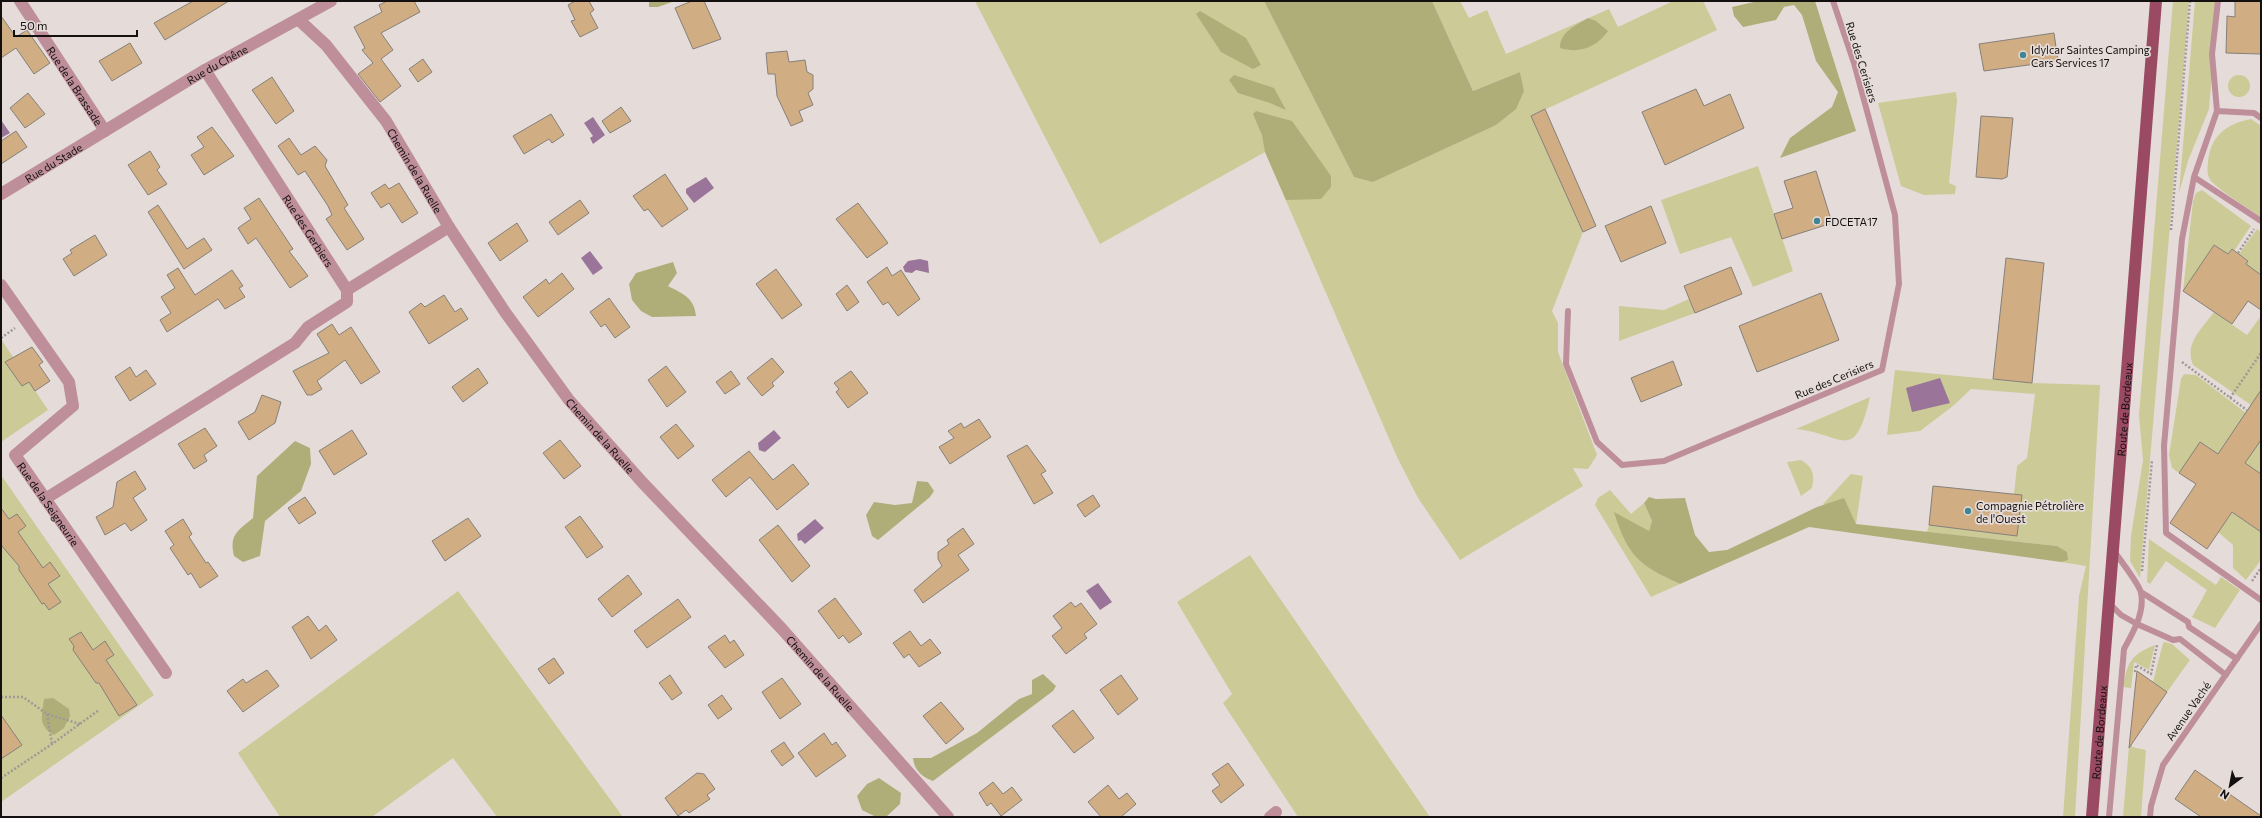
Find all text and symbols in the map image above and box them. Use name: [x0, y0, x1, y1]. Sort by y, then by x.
scale bar: [14, 12, 137, 38]
text: 50 m: [20, 18, 48, 32]
street label: Rue des Cerisiers: [1843, 20, 1881, 104]
street label: Rue du Chêne: [184, 42, 250, 86]
place label: Idylcar Saintes Camping Cars Services 17: [2031, 43, 2150, 69]
street label: Rue de la Brassade: [45, 44, 106, 128]
marker: Idylcar Saintes Camping Cars Services 17: [2018, 50, 2028, 60]
street label: Chemin de la Ruelle: [385, 126, 446, 215]
street label: Rue du Stade: [22, 140, 84, 185]
street label: Rue des Gerbiers: [281, 192, 337, 269]
place label: FDCETA17: [1825, 215, 1878, 228]
marker: FDCETA17: [1812, 216, 1822, 226]
street label: Rue des Cerisiers: [1793, 357, 1875, 401]
street label: Route de Bordeaux: [2114, 362, 2134, 457]
street label: Chemin de la Ruelle: [564, 395, 638, 476]
street label: Rue de la Seigneurie: [15, 459, 82, 548]
place label: Compagnie Pétrolière de l'Ouest: [1976, 499, 2084, 525]
marker: Compagnie Pétrolière de l'Ouest: [1963, 506, 1973, 516]
street label: Chemin de la Ruelle: [784, 633, 858, 713]
street label: Avenue Vaché: [2163, 679, 2213, 743]
street label: Route de Bordeaux: [2088, 685, 2109, 780]
north arrow: [2210, 766, 2250, 806]
text: N: [2217, 787, 2231, 803]

